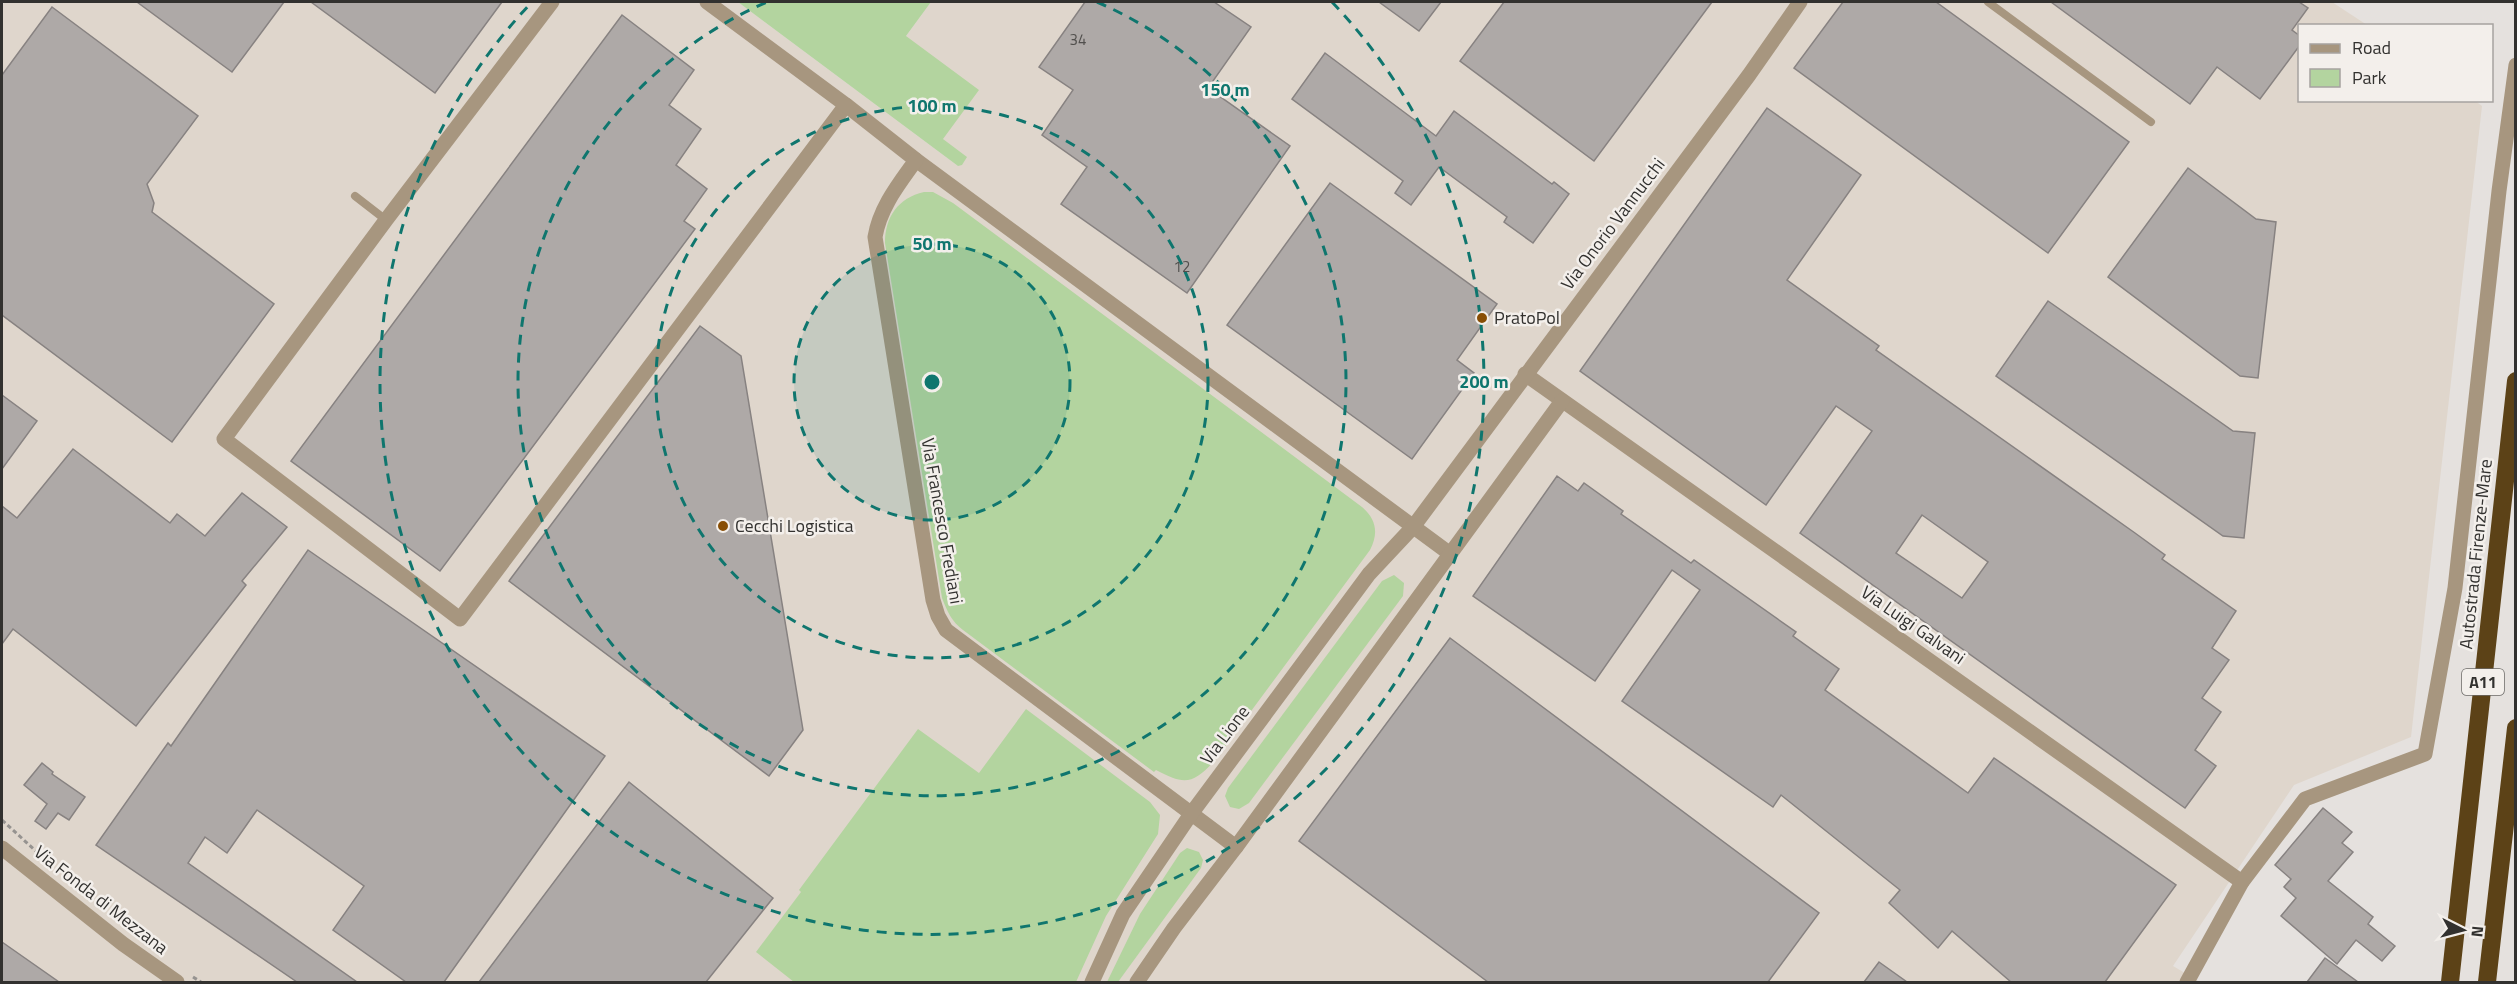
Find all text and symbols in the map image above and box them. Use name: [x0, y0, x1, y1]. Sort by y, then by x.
legend: [2298, 24, 2493, 102]
house number: 34: [1070, 28, 1086, 51]
text: Road: [2352, 34, 2391, 61]
text: Park: [2352, 64, 2387, 91]
text: 150 m: [1200, 76, 1250, 103]
text: 100 m: [907, 92, 957, 119]
street label: Via Onorio Vannucchi: [1554, 152, 1671, 295]
text: 50 m: [912, 230, 952, 257]
house number: 12: [1174, 255, 1190, 278]
place label: PratoPol: [1494, 304, 1560, 331]
marker: PratoPol: [1475, 311, 1489, 325]
text: 200 m: [1459, 368, 1509, 395]
centre of rings: [922, 372, 942, 392]
street label: Via Francesco Frediani: [915, 436, 970, 606]
street label: Autostrada Firenze-Mare: [2452, 457, 2499, 650]
place label: Cecchi Logistica: [735, 512, 854, 539]
marker: Cecchi Logistica: [716, 519, 730, 533]
street label: Via Luigi Galvani: [1856, 579, 1971, 671]
road number: A11: [2462, 669, 2504, 695]
street label: Via Lione: [1193, 699, 1256, 770]
street label: Via Fonda di Mezzana: [28, 839, 174, 961]
north arrow: [2433, 900, 2493, 960]
text: N: [2465, 925, 2490, 938]

